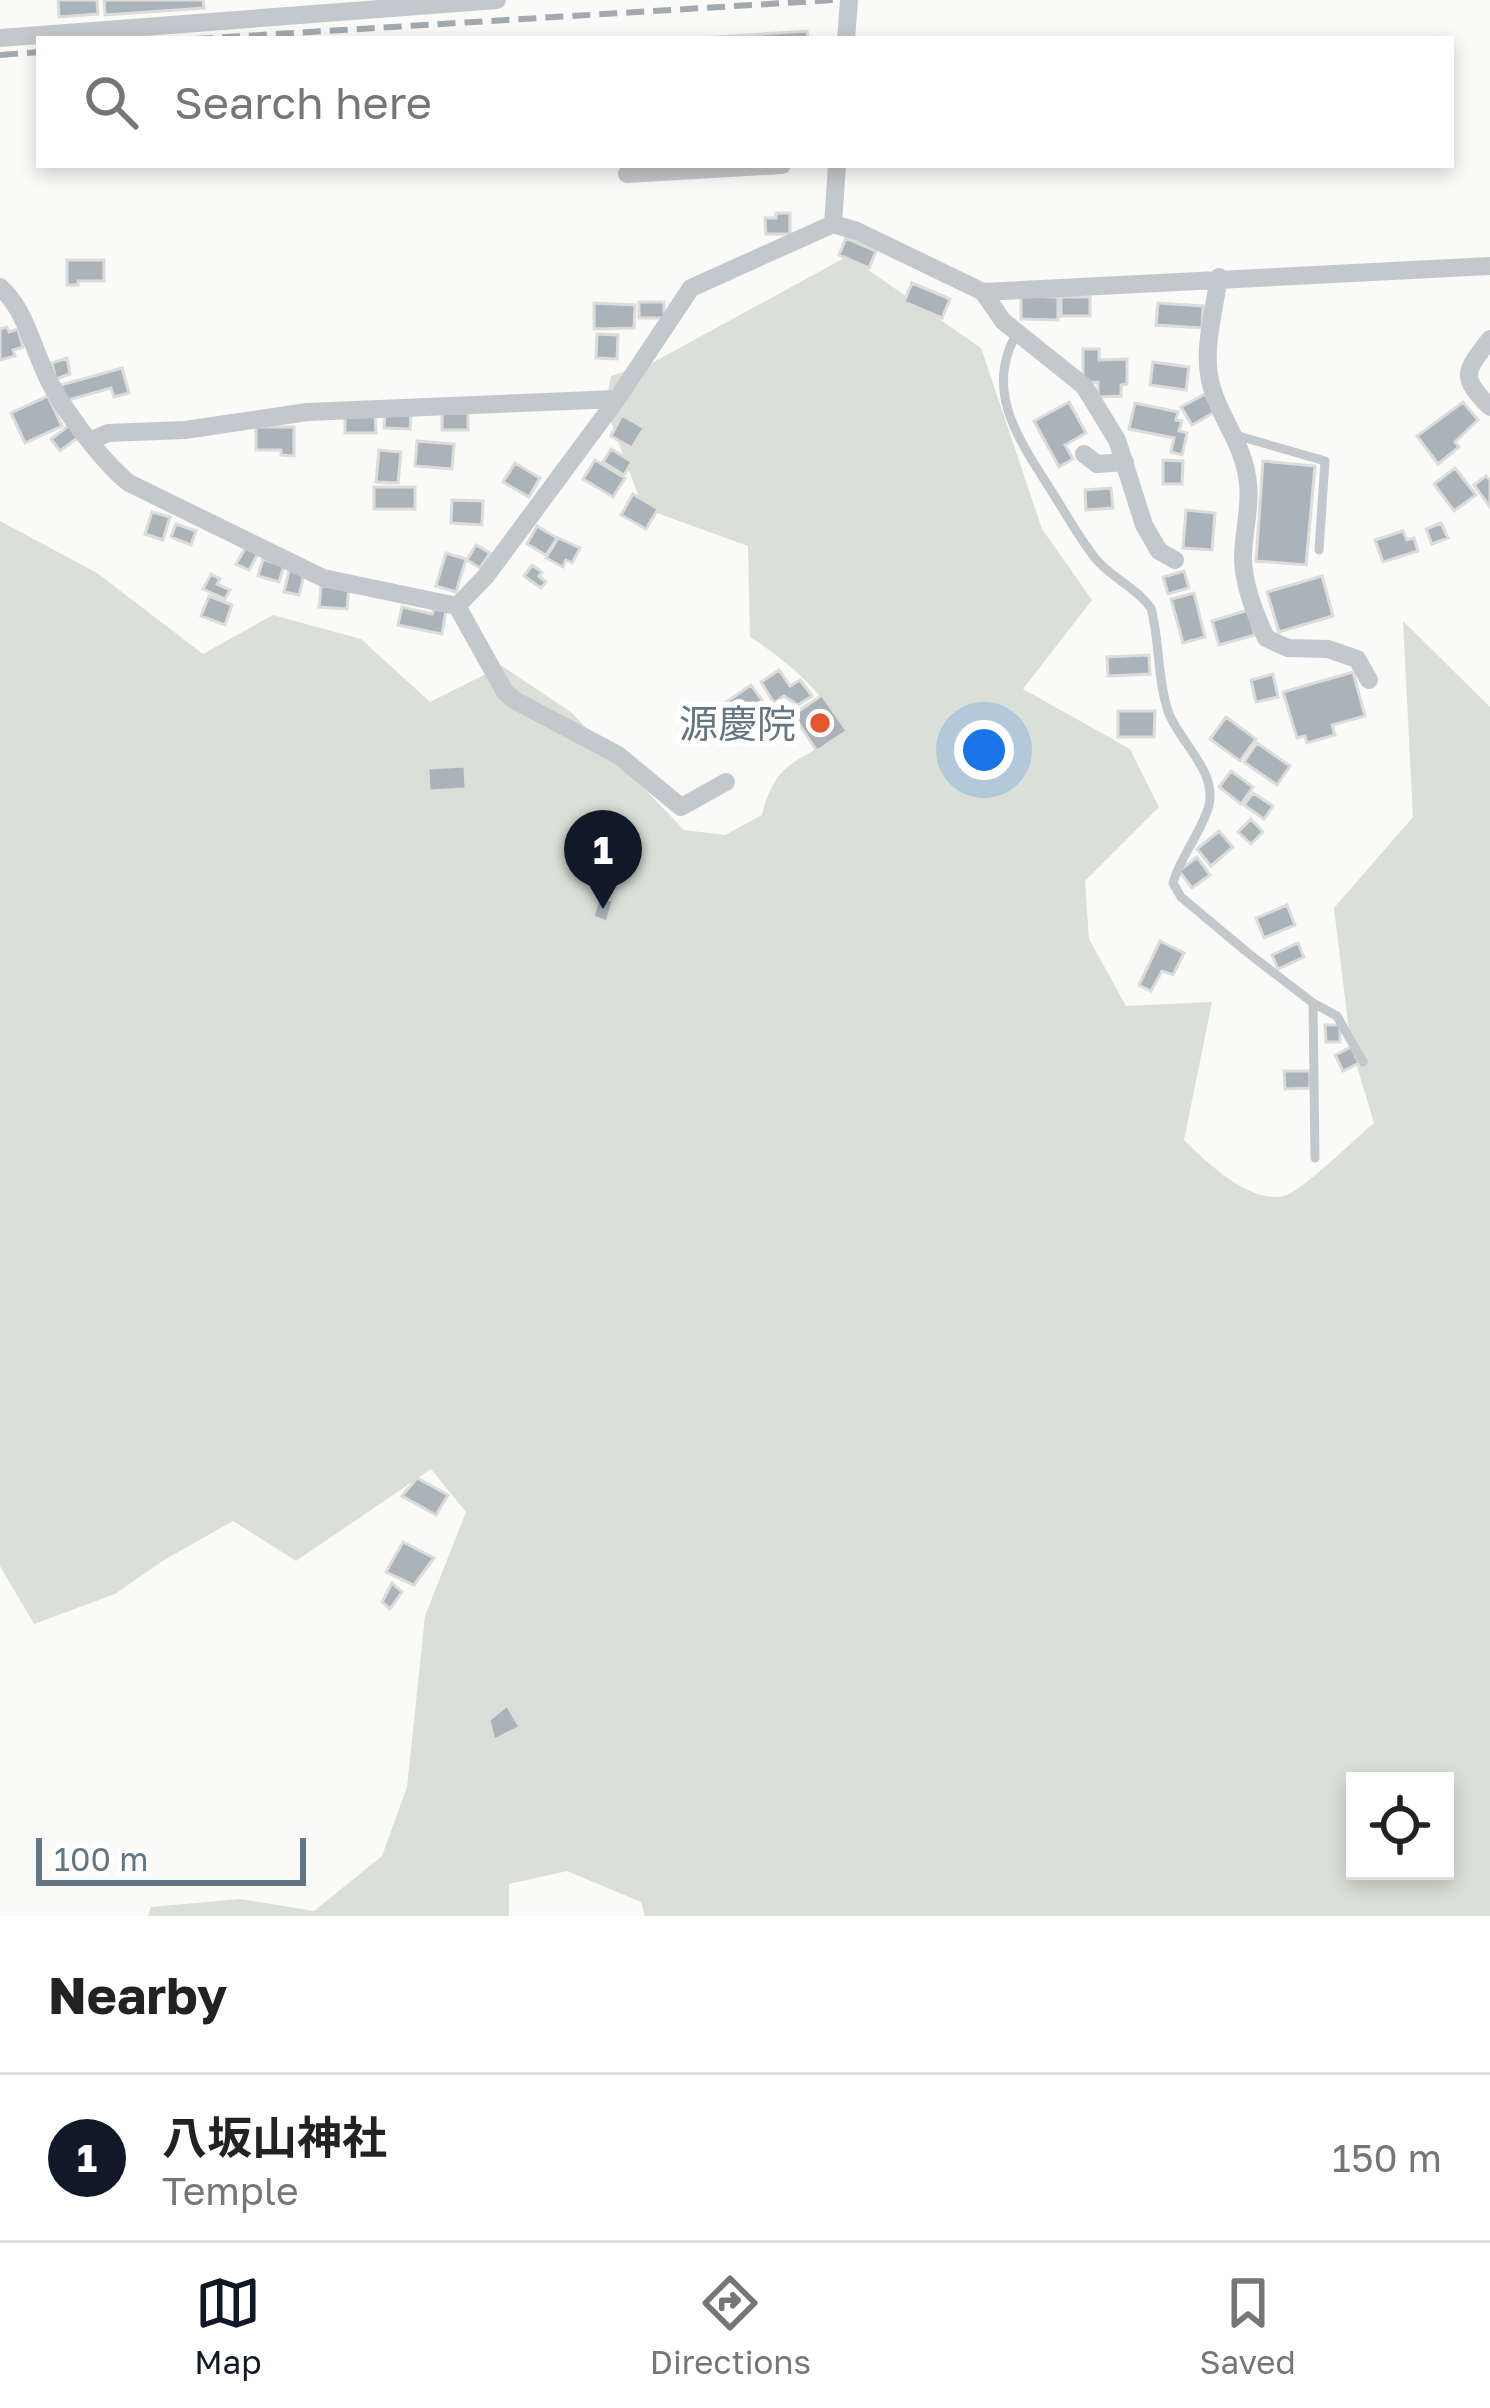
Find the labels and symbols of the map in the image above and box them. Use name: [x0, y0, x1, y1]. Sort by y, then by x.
place label: 源慶院: [679, 700, 796, 747]
marker: 源慶院: [807, 710, 833, 736]
your location: [954, 720, 1014, 780]
pin: 1: [564, 810, 642, 909]
scale bar: [36, 1832, 306, 1885]

